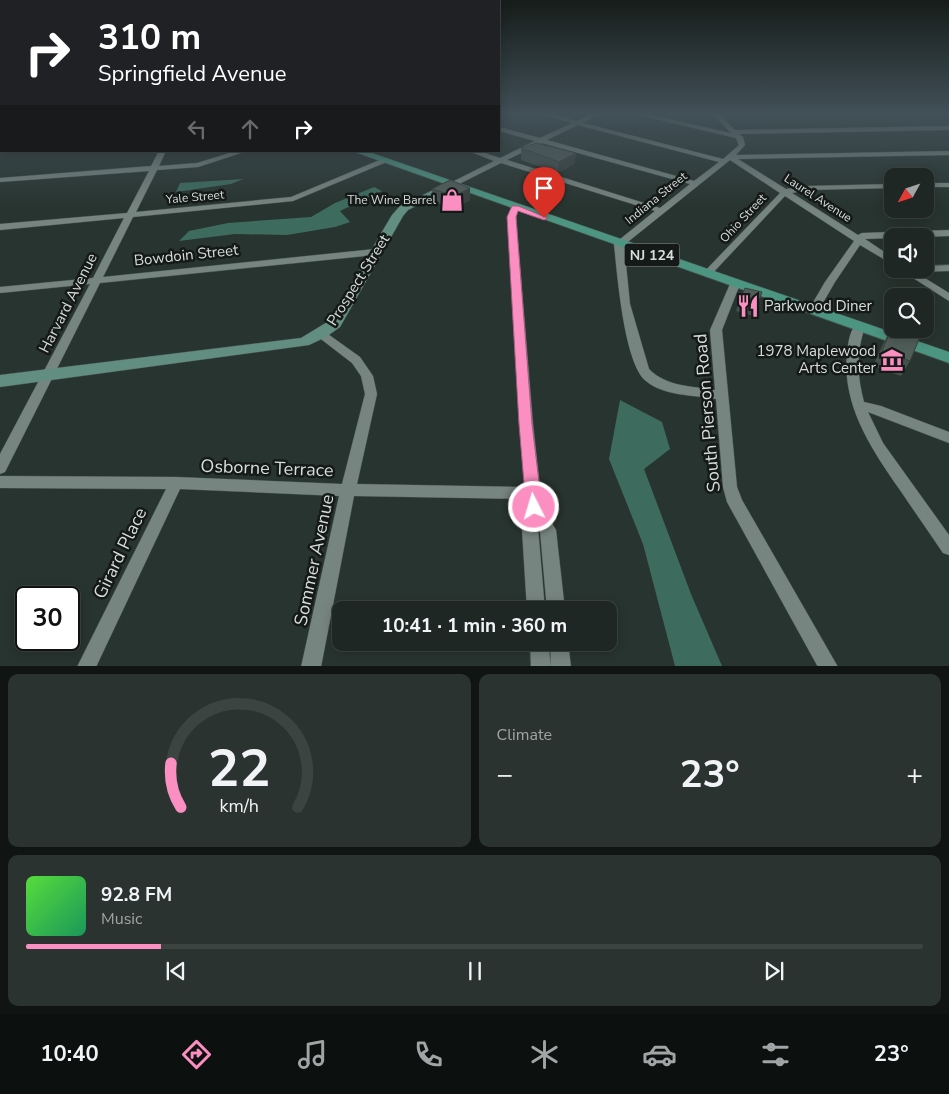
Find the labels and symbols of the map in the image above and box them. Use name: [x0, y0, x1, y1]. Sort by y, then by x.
pin: [523, 167, 565, 218]
street label: Indiana Street: [622, 168, 691, 228]
north arrow: [884, 168, 934, 218]
street label: Laurel Avenue: [781, 170, 855, 226]
street label: Yale Street: [164, 186, 226, 208]
shop icon: The Wine Barrel: [439, 187, 465, 213]
street label: Ohio Street: [716, 190, 770, 246]
place label: The Wine Barrel: [347, 192, 436, 208]
street label: Prospect Street: [322, 230, 394, 329]
street label: Bowdoin Street: [133, 240, 240, 270]
road number: NJ 124: [624, 244, 680, 266]
street label: Harvard Avenue: [34, 250, 102, 356]
restaurant icon: Parkwood Diner: [735, 293, 761, 319]
place label: Parkwood Diner: [764, 296, 873, 316]
street label: South Pierson Road: [688, 333, 726, 493]
place label: 1978 Maplewood Arts Center: [756, 341, 877, 378]
museum icon: 1978 Maplewood Arts Center: [879, 347, 905, 373]
street label: Osborne Terrace: [200, 454, 334, 482]
position arrow: [507, 480, 559, 532]
street label: Sommer Avenue: [288, 492, 340, 628]
street label: Girard Place: [88, 503, 152, 603]
speed limit sign: 30: [15, 586, 80, 651]

